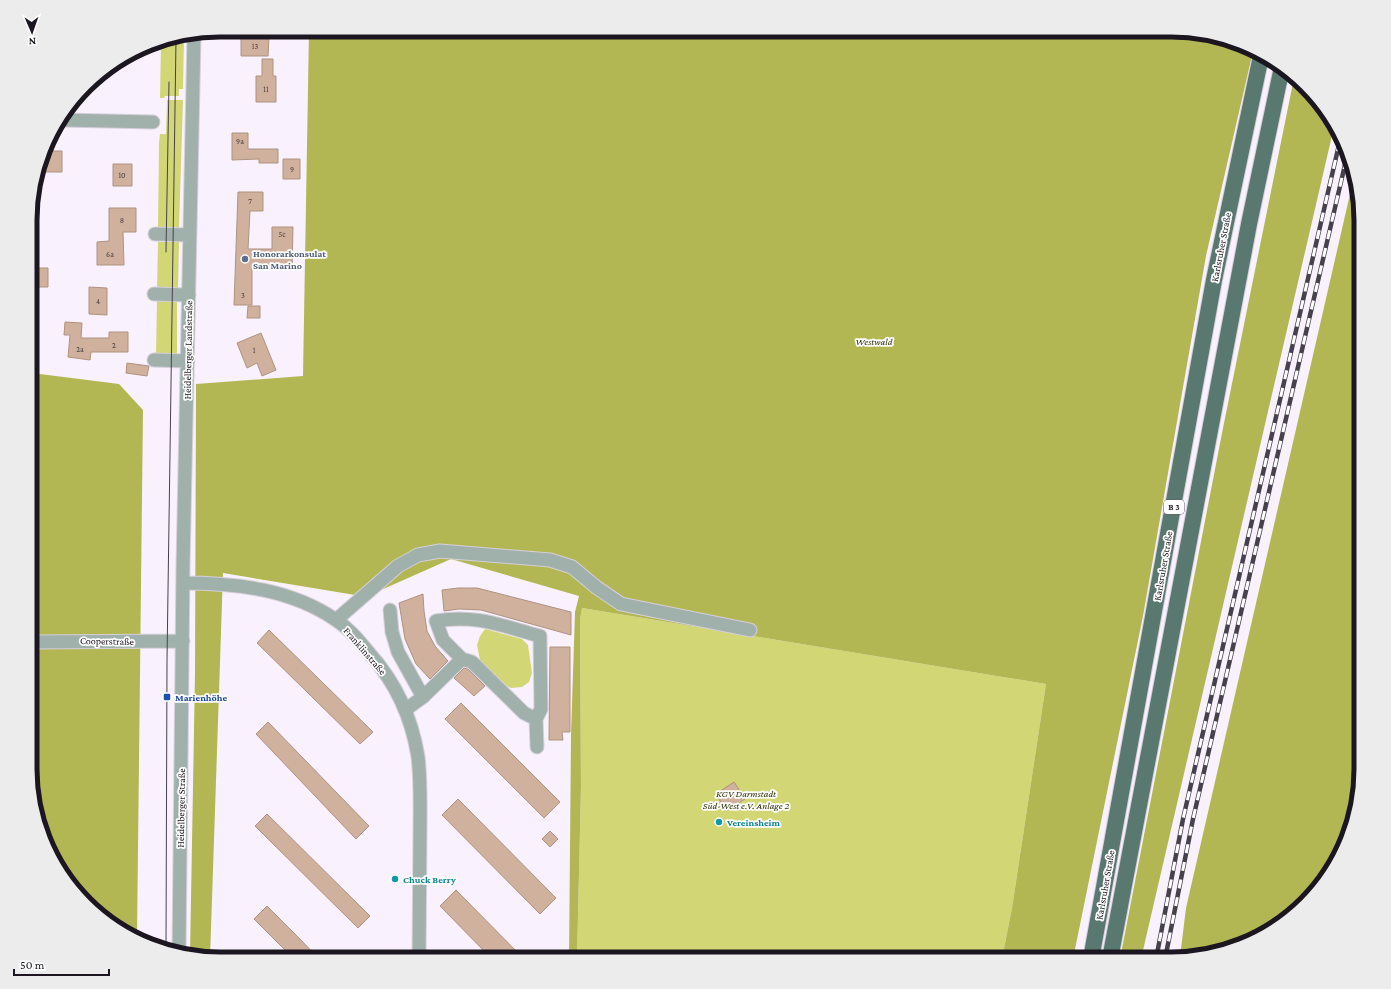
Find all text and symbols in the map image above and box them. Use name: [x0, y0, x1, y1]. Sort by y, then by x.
north arrow: [12, 12, 52, 52]
text: N: [28, 36, 36, 48]
house number: 13: [252, 42, 258, 51]
house number: 11: [263, 85, 269, 94]
house number: 9a: [236, 137, 244, 146]
house number: 9: [290, 165, 294, 174]
house number: 10: [118, 171, 126, 180]
house number: 7: [248, 197, 252, 206]
street label: Karlsruher Straße: [1209, 211, 1233, 283]
house number: 8: [120, 216, 124, 225]
house number: 5c: [278, 230, 286, 239]
place label: Honorarkonsulat San Marino: [253, 248, 326, 271]
house number: 6a: [106, 250, 114, 259]
marker: Honorarkonsulat San Marino: [240, 254, 250, 264]
house number: 3: [241, 291, 245, 300]
house number: 4: [96, 297, 100, 306]
street label: Heidelberger Landstraße: [182, 300, 194, 400]
park label: Westwald: [856, 336, 893, 347]
house number: 2: [112, 341, 116, 350]
house number: 2a: [76, 345, 84, 354]
house number: 1: [253, 346, 256, 355]
road number: B 3: [1164, 500, 1184, 514]
street label: Karlsruher Straße: [1151, 530, 1175, 602]
street label: Franklinstraße: [342, 625, 389, 677]
street label: Cooperstraße: [80, 635, 135, 647]
marker: Marienhöhe: [162, 692, 172, 702]
place label: Marienhöhe: [175, 692, 228, 703]
street label: Heidelberger Straße: [175, 768, 187, 848]
park label: KGV Darmstadt Süd-West e.V. Anlage 2: [703, 788, 789, 811]
marker: Vereinsheim: [714, 817, 724, 827]
place label: Vereinsheim: [726, 817, 781, 828]
street label: Karlsruher Straße: [1093, 849, 1117, 921]
marker: Chuck Berry: [390, 874, 400, 884]
place label: Chuck Berry: [403, 874, 456, 885]
scale bar: [14, 951, 109, 977]
text: 50 m: [20, 958, 45, 972]

